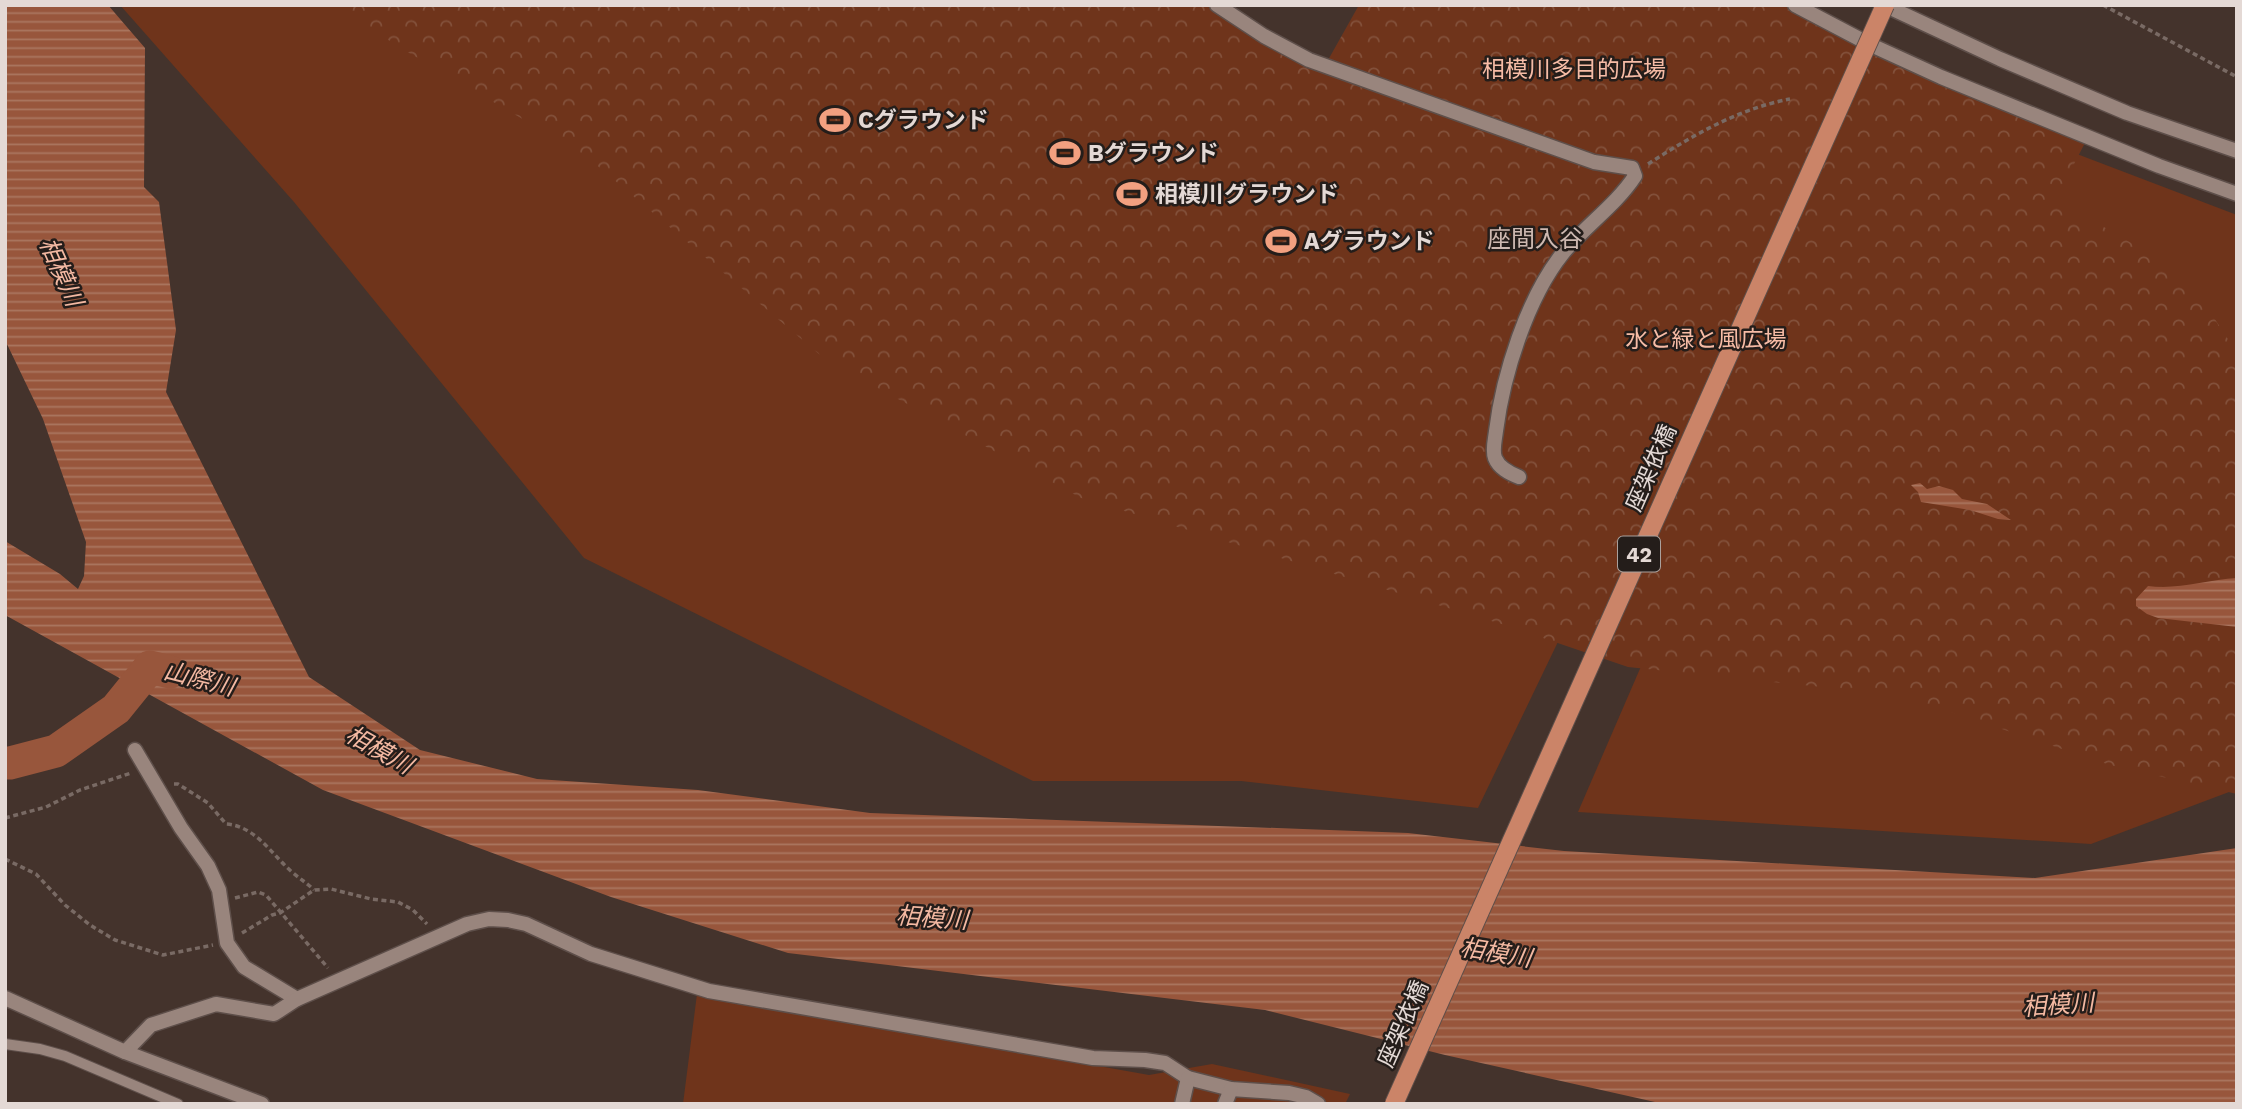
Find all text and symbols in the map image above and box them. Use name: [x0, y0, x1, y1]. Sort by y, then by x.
park label: 相模川多目的広場: [1482, 56, 1666, 83]
sports icon: Cグラウンド: [818, 103, 852, 137]
place label: Cグラウンド: [858, 107, 989, 134]
sports icon: Bグラウンド: [1048, 136, 1082, 170]
place label: Bグラウンド: [1088, 140, 1219, 167]
sports icon: 相模川グラウンド: [1115, 177, 1149, 211]
place label: 相模川グラウンド: [1155, 181, 1339, 208]
sports icon: Aグラウンド: [1264, 224, 1298, 258]
district label: 座間入谷: [1487, 225, 1583, 253]
place label: Aグラウンド: [1304, 228, 1435, 255]
water label: 相模川: [34, 233, 90, 313]
park label: 水と緑と風広場: [1626, 326, 1787, 353]
street label: 座架依橋: [1620, 420, 1682, 516]
road number: 42: [1618, 536, 1660, 572]
water label: 山際川: [161, 657, 240, 702]
water label: 相模川: [341, 720, 420, 781]
water label: 相模川: [895, 902, 972, 935]
water label: 相模川: [1458, 934, 1537, 973]
street label: 座架依橋: [1372, 976, 1434, 1072]
water label: 相模川: [2021, 988, 2098, 1021]

